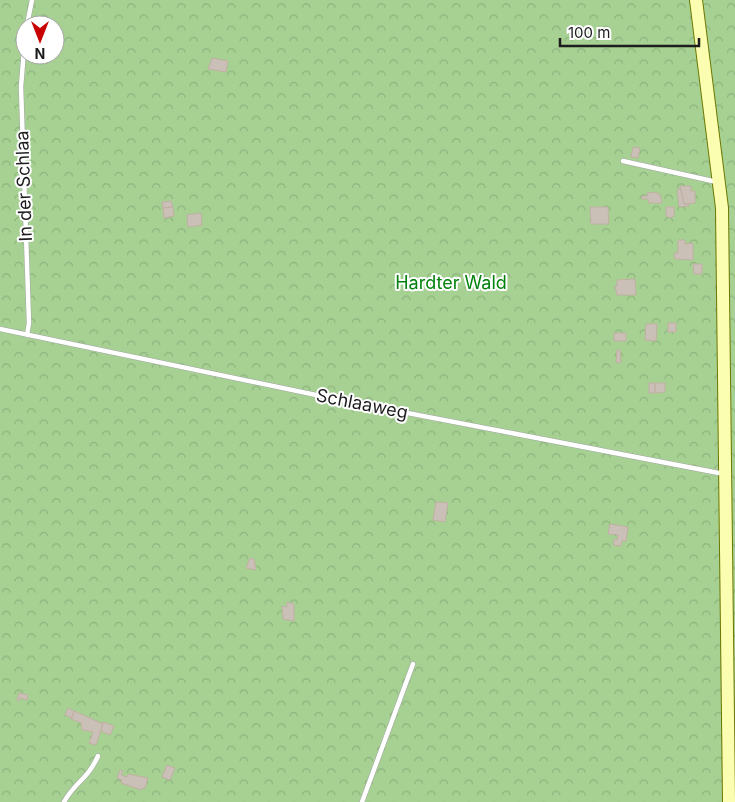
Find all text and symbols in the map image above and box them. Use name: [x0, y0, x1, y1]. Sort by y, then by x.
north arrow: [15, 15, 65, 65]
scale bar: [560, 15, 699, 47]
text: 100 m: [568, 23, 610, 42]
text: N: [35, 45, 45, 62]
street label: In der Schlaa: [11, 130, 36, 242]
park label: Hardter Wald: [395, 272, 507, 293]
street label: Schlaaweg: [314, 384, 410, 423]

